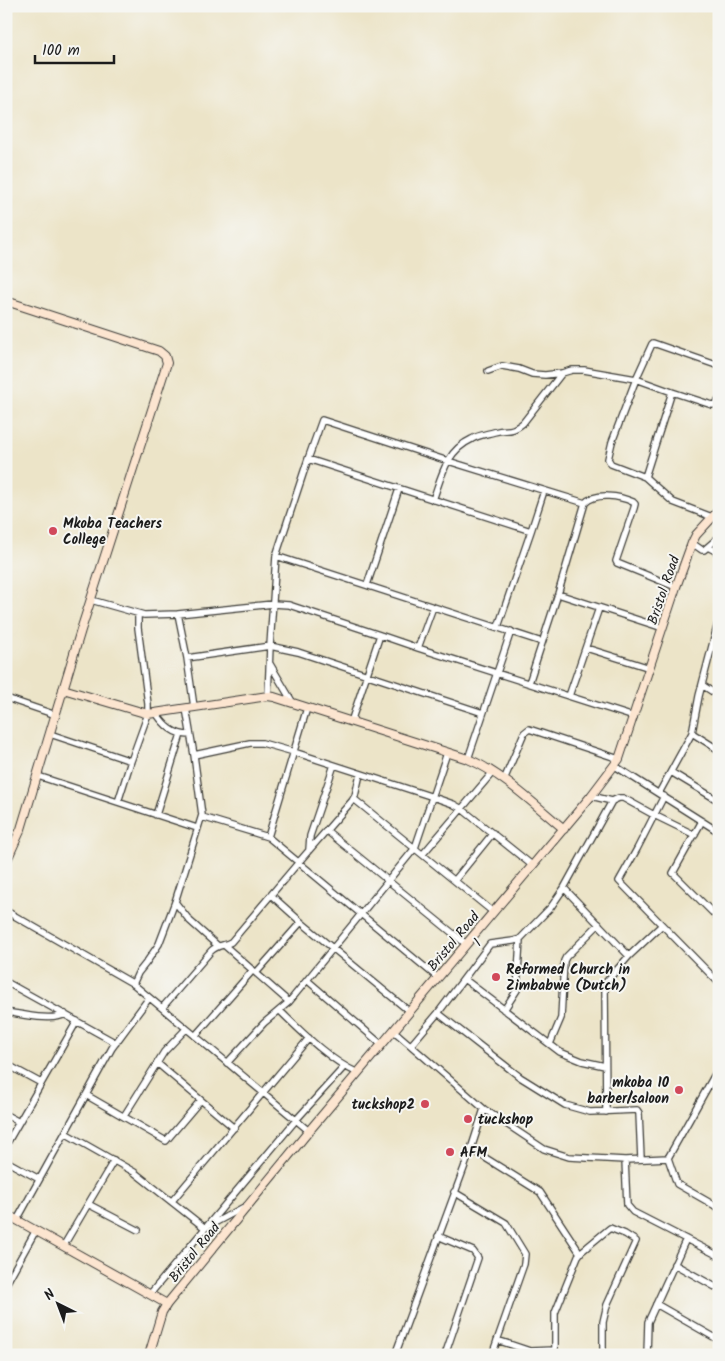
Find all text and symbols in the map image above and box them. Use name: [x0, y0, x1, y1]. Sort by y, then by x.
scale bar: [35, 32, 114, 64]
text: 100 m: [42, 39, 80, 63]
place label: Mkoba Teachers College: [63, 513, 163, 551]
marker: Mkoba Teachers College: [47, 525, 59, 537]
street label: Bristol Road: [642, 552, 686, 628]
street label: Bristol Road: [422, 906, 486, 976]
street label: 1: [468, 934, 487, 952]
place label: Reformed Church in Zimbabwe (Dutch): [506, 959, 630, 997]
marker: Reformed Church in Zimbabwe (Dutch): [490, 971, 502, 983]
place label: mkoba 10 barber/saloon: [587, 1072, 670, 1110]
marker: mkoba 10 barber/saloon: [673, 1084, 685, 1096]
place label: tuckshop2: [352, 1094, 415, 1116]
marker: tuckshop2: [419, 1098, 431, 1110]
place label: tuckshop: [478, 1109, 534, 1131]
marker: tuckshop: [462, 1113, 474, 1125]
place label: AFM: [460, 1142, 487, 1164]
marker: AFM: [444, 1146, 456, 1158]
street label: Bristol Road: [164, 1217, 227, 1287]
north arrow: [32, 1278, 82, 1328]
text: N: [39, 1284, 61, 1306]

